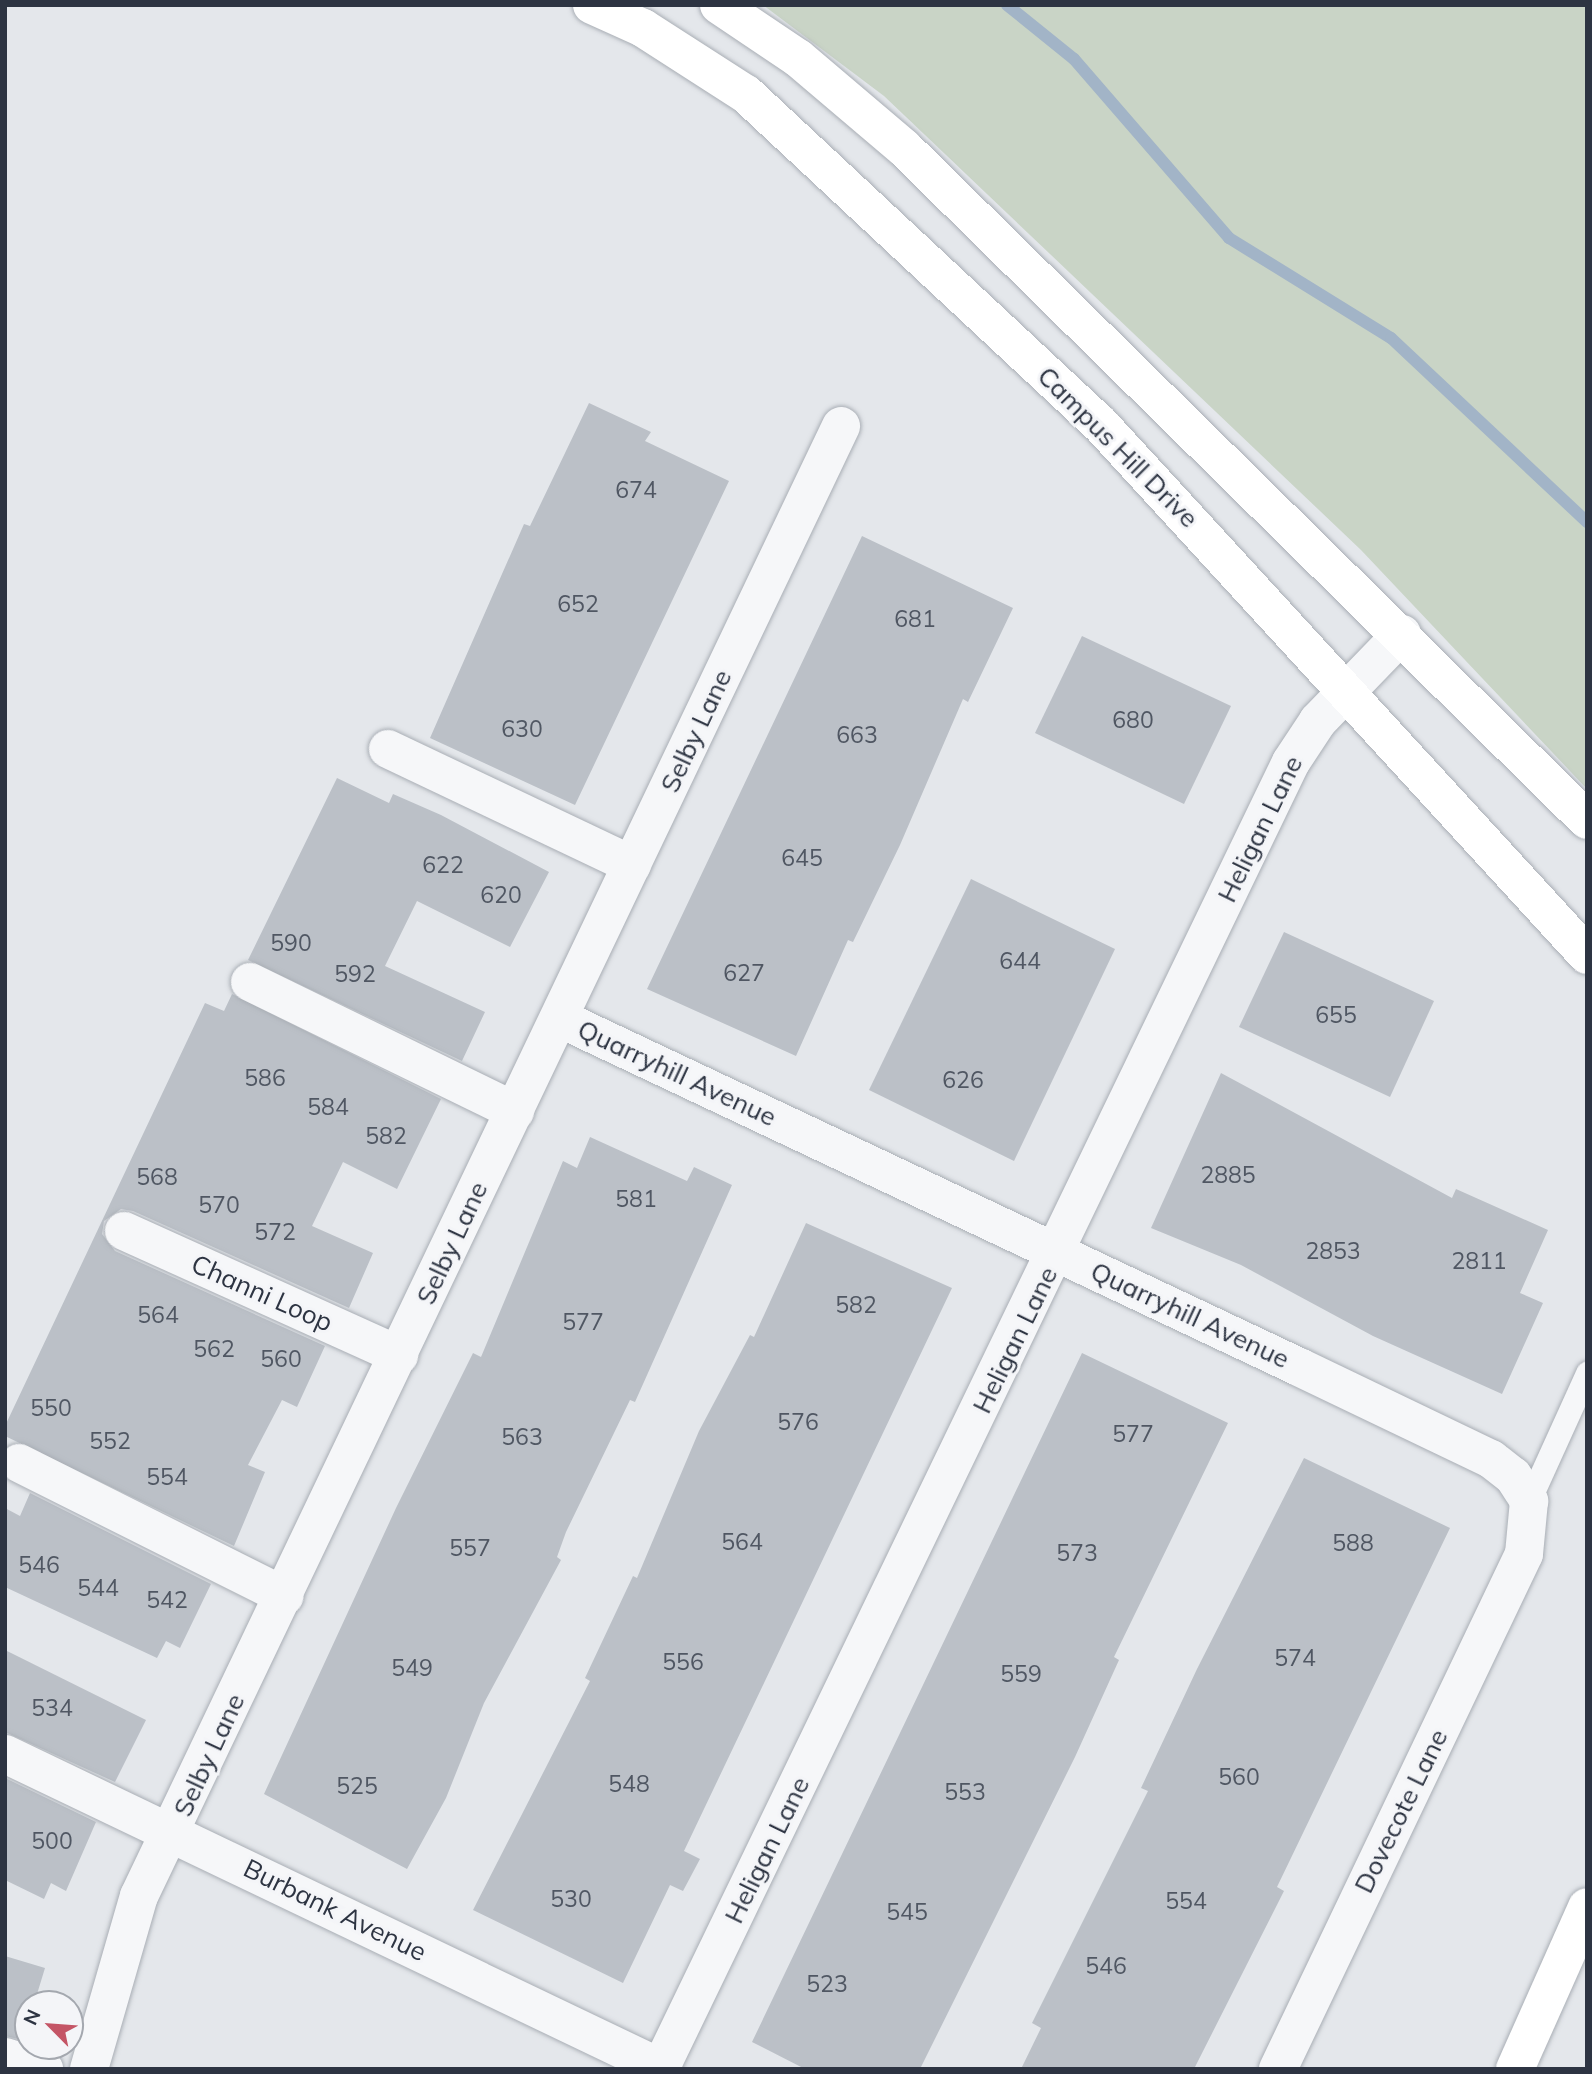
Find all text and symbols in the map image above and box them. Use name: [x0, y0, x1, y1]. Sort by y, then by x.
street label: Campus Hill Drive: [1031, 360, 1205, 534]
house number: 674: [615, 476, 657, 504]
house number: 652: [557, 590, 599, 618]
house number: 681: [894, 605, 936, 633]
street label: Selby Lane: [654, 665, 738, 797]
house number: 680: [1112, 706, 1154, 734]
house number: 630: [501, 715, 543, 743]
house number: 663: [836, 721, 878, 749]
street label: Heligan Lane: [1211, 751, 1309, 907]
house number: 645: [781, 844, 823, 872]
house number: 622: [422, 851, 464, 879]
house number: 620: [480, 881, 522, 909]
house number: 590: [270, 929, 312, 957]
house number: 644: [999, 947, 1041, 975]
house number: 627: [723, 959, 765, 987]
house number: 592: [334, 960, 376, 988]
house number: 655: [1315, 1001, 1357, 1029]
street label: Quarryhill Avenue: [573, 1013, 781, 1133]
house number: 586: [244, 1064, 286, 1092]
house number: 626: [942, 1066, 984, 1094]
house number: 584: [307, 1093, 349, 1121]
house number: 582: [365, 1122, 407, 1150]
house number: 2885: [1200, 1161, 1256, 1189]
house number: 568: [136, 1163, 178, 1191]
street label: Selby Lane: [410, 1177, 494, 1309]
house number: 581: [615, 1185, 657, 1213]
house number: 570: [198, 1191, 240, 1219]
house number: 572: [254, 1218, 296, 1246]
house number: 2853: [1305, 1237, 1361, 1265]
house number: 2811: [1451, 1247, 1507, 1275]
street label: Channi Loop: [187, 1248, 337, 1338]
street label: Quarryhill Avenue: [1086, 1255, 1294, 1375]
street label: Heligan Lane: [966, 1262, 1064, 1418]
house number: 582: [835, 1291, 877, 1319]
house number: 564: [137, 1301, 179, 1329]
house number: 577: [562, 1308, 604, 1336]
house number: 562: [193, 1335, 235, 1363]
house number: 560: [260, 1345, 302, 1373]
house number: 550: [30, 1394, 72, 1422]
house number: 576: [777, 1408, 819, 1436]
house number: 577: [1112, 1420, 1154, 1448]
house number: 563: [501, 1423, 543, 1451]
house number: 552: [89, 1427, 131, 1455]
house number: 554: [146, 1463, 188, 1491]
house number: 564: [721, 1528, 763, 1556]
house number: 588: [1332, 1529, 1374, 1557]
house number: 557: [449, 1534, 491, 1562]
house number: 573: [1056, 1539, 1098, 1567]
house number: 546: [18, 1551, 60, 1579]
house number: 544: [77, 1574, 119, 1602]
house number: 542: [146, 1586, 188, 1614]
house number: 574: [1274, 1644, 1316, 1672]
house number: 556: [662, 1648, 704, 1676]
house number: 549: [391, 1654, 433, 1682]
house number: 559: [1000, 1660, 1042, 1688]
street label: Selby Lane: [167, 1689, 251, 1821]
house number: 534: [31, 1694, 73, 1722]
street label: Dovecote Lane: [1348, 1724, 1454, 1898]
house number: 560: [1218, 1763, 1260, 1791]
house number: 548: [608, 1770, 650, 1798]
house number: 525: [336, 1772, 378, 1800]
street label: Heligan Lane: [718, 1772, 816, 1928]
house number: 553: [944, 1778, 986, 1806]
house number: 500: [31, 1827, 73, 1855]
street label: Burbank Avenue: [239, 1852, 431, 1968]
house number: 530: [550, 1885, 592, 1913]
house number: 554: [1165, 1887, 1207, 1915]
house number: 545: [886, 1898, 928, 1926]
house number: 546: [1085, 1952, 1127, 1980]
house number: 523: [806, 1970, 848, 1998]
north arrow: [14, 1990, 84, 2060]
text: N: [18, 2005, 46, 2029]

